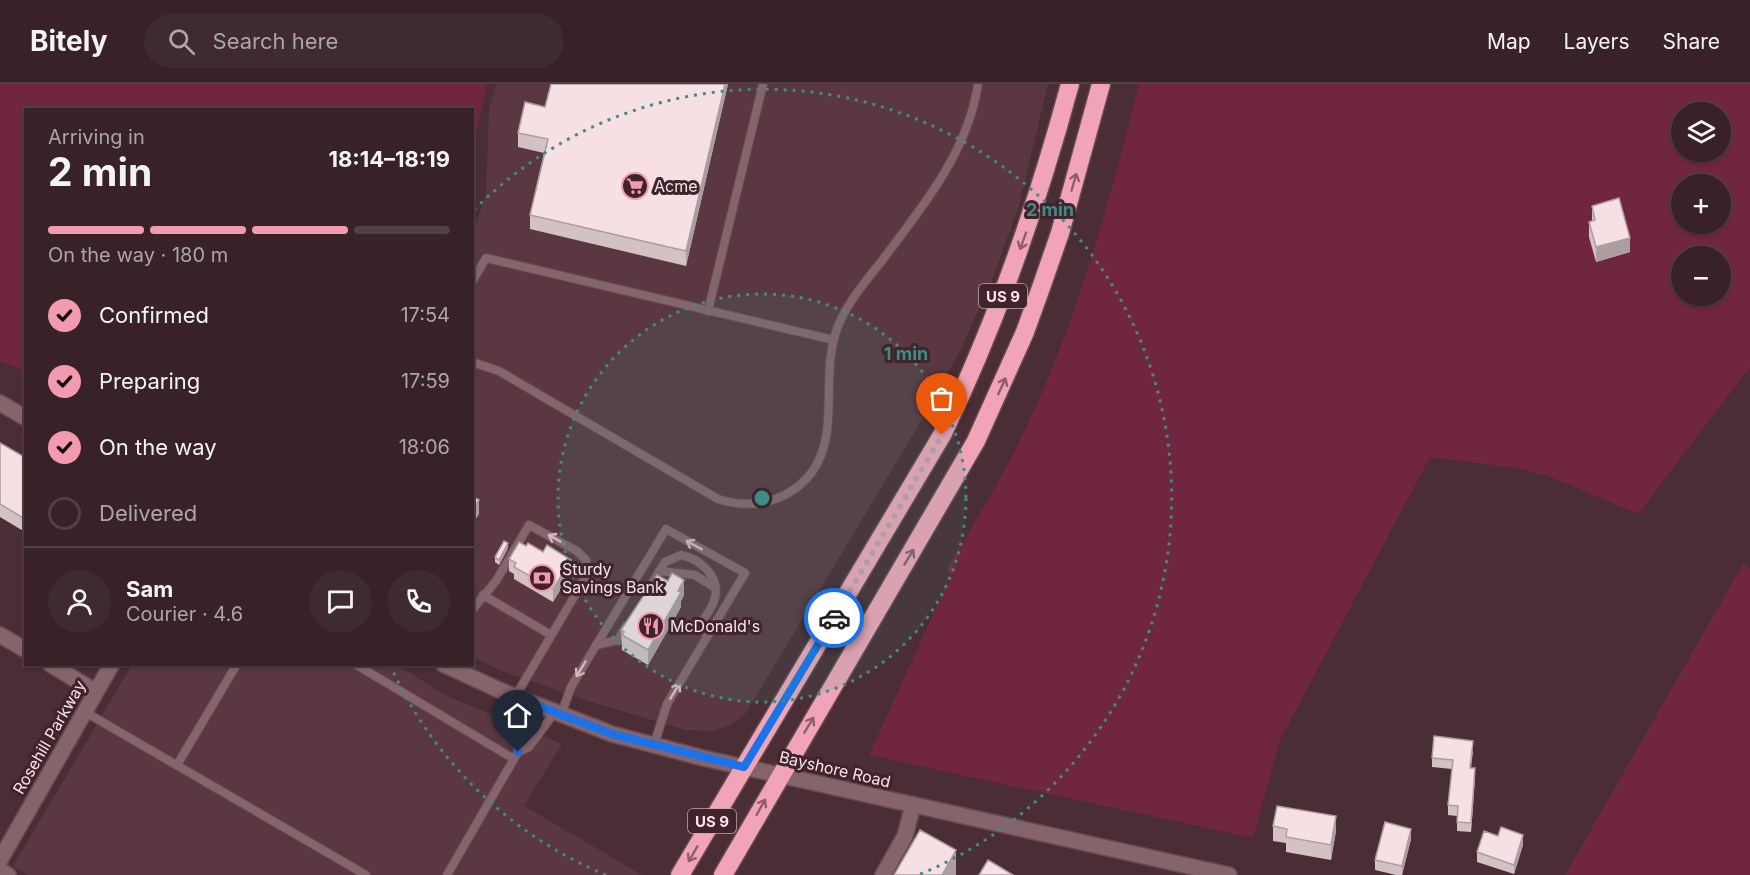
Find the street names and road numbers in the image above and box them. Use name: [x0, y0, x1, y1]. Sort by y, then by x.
road number: US 9: [979, 284, 1027, 308]
street label: Rosehill Parkway: [8, 677, 90, 797]
street label: Bayshore Road: [777, 746, 893, 792]
road number: US 9: [688, 809, 736, 833]

